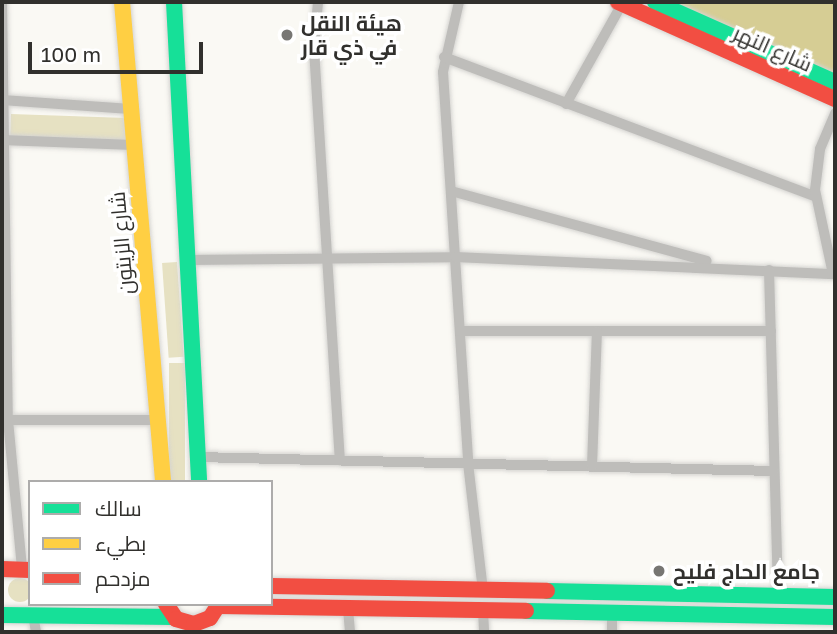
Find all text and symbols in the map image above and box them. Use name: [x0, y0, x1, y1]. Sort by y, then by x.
place label: هيئة النقل في ذي قار: [301, 10, 402, 60]
street label: شارع النهر: [730, 19, 816, 77]
marker: هيئة النقل في ذي قار: [279, 27, 295, 43]
scale bar: [32, 28, 206, 72]
text: 100 m: [41, 41, 101, 67]
street label: شارع الزيتون: [104, 190, 138, 296]
legend: [28, 480, 273, 606]
text: سالك: [95, 495, 142, 521]
text: بطيء: [95, 530, 146, 556]
place label: جامع الحاج فليح: [673, 558, 820, 584]
marker: جامع الحاج فليح: [651, 563, 667, 579]
text: مزدحم: [95, 565, 150, 591]

